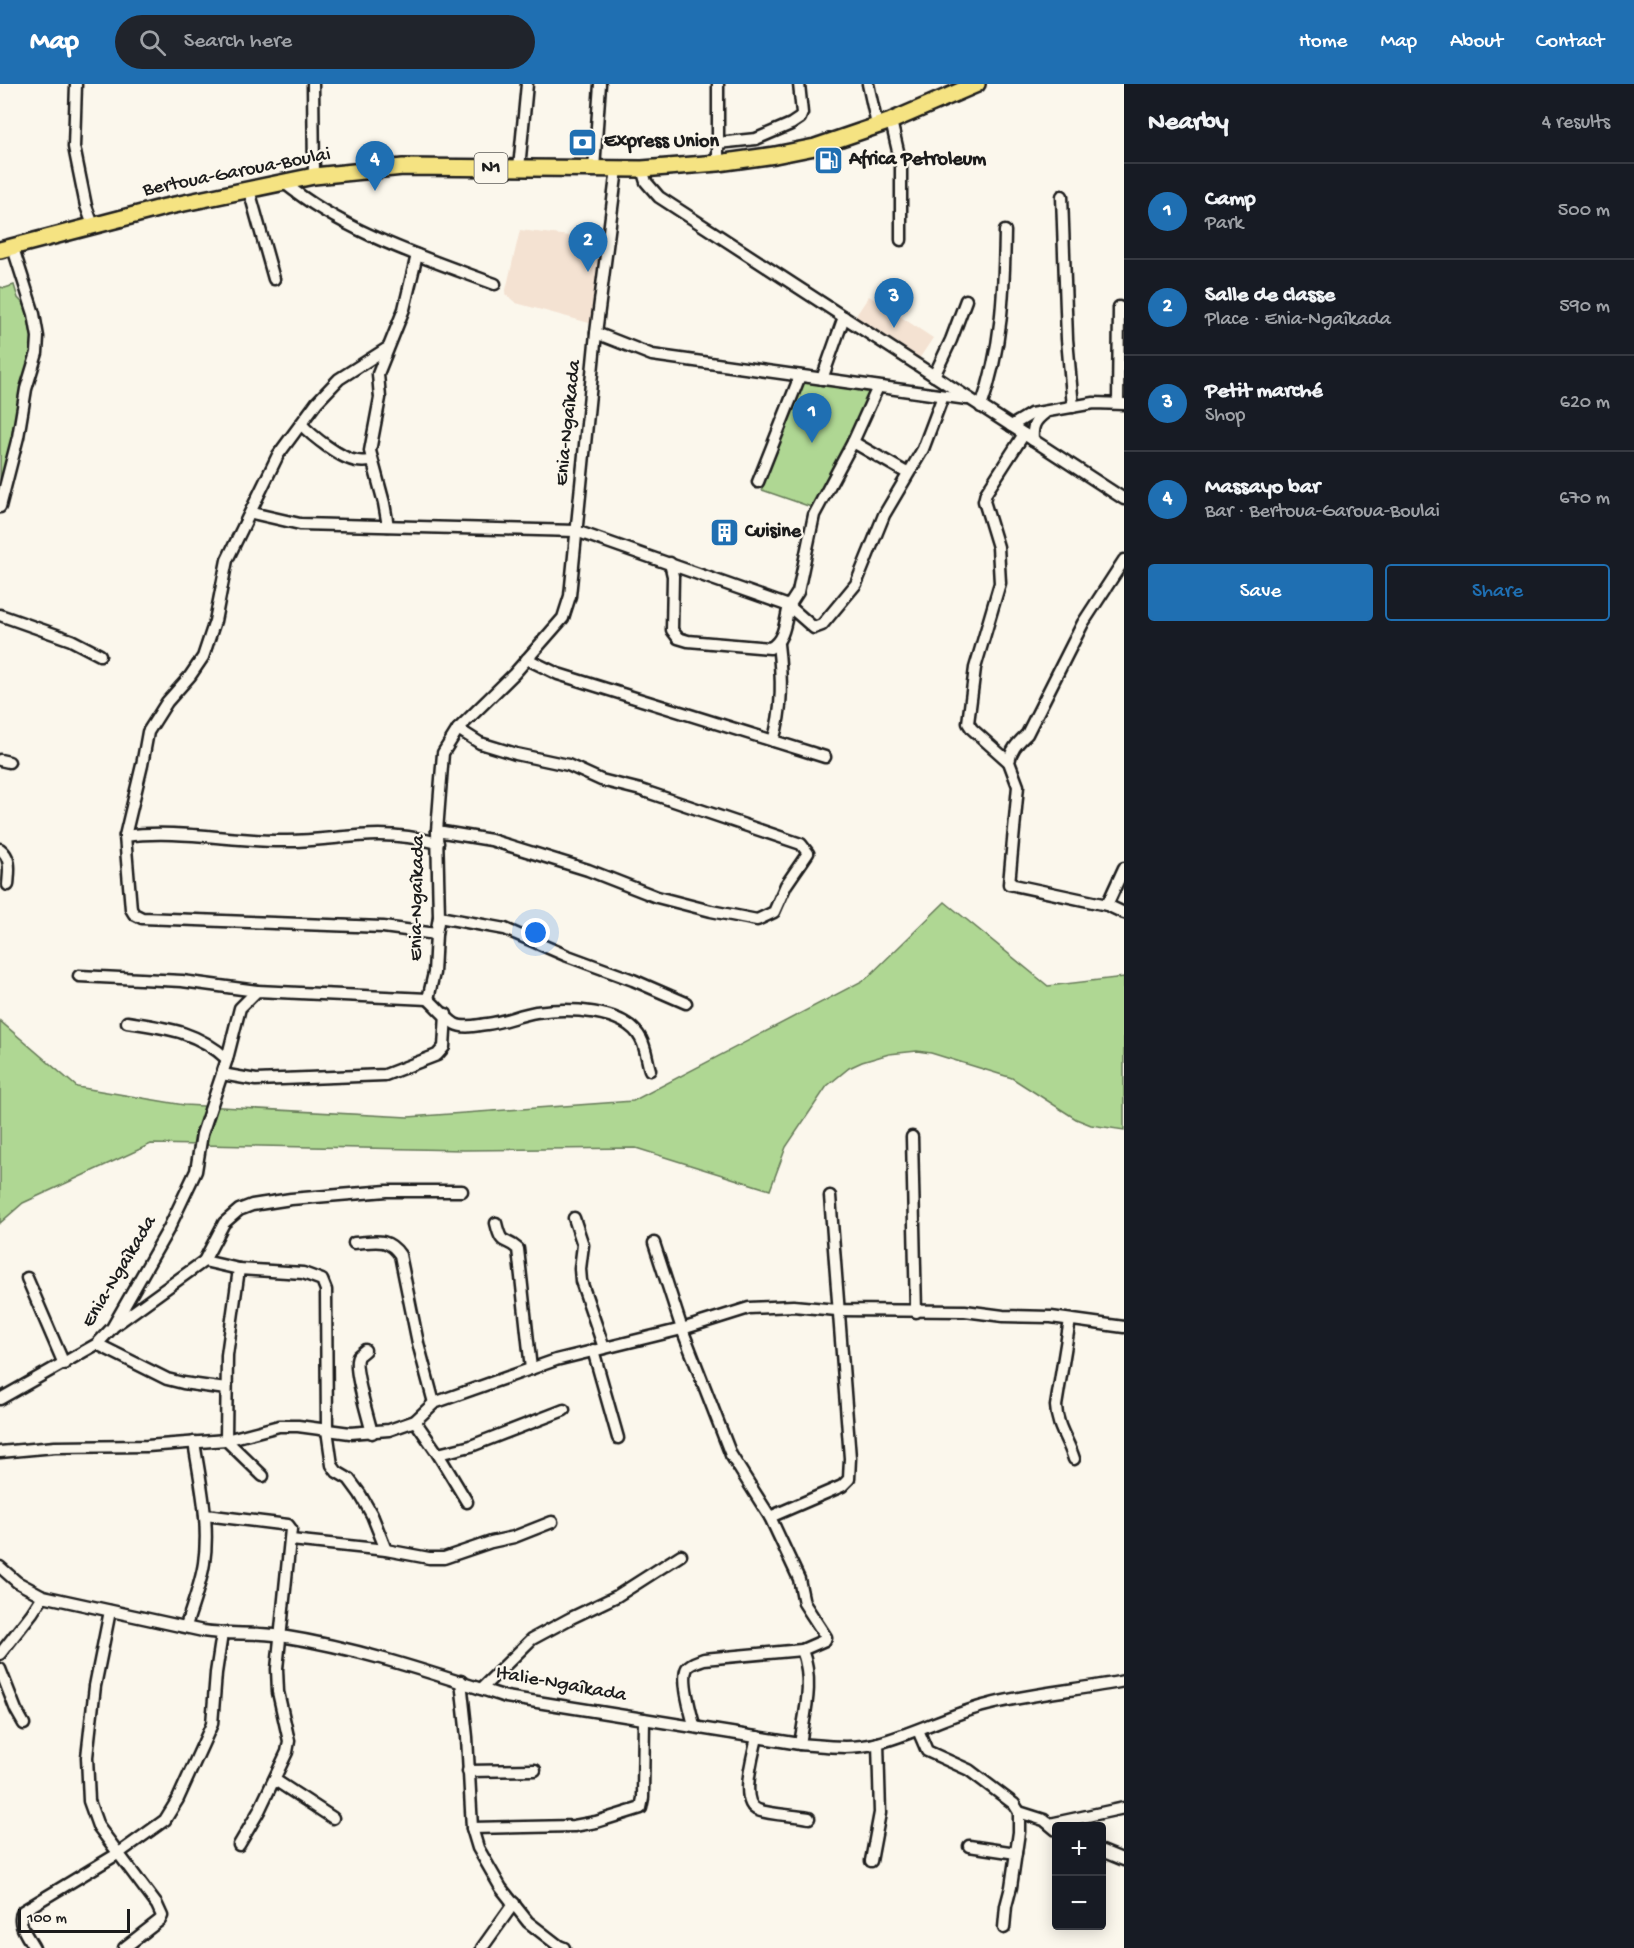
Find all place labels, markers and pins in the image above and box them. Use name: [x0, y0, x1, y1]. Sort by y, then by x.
bank icon: Express Union: [567, 126, 599, 158]
place label: Express Union: [604, 131, 719, 154]
pin: 4: [356, 141, 394, 191]
fuel station icon: Africa Petroleum: [812, 144, 844, 176]
place label: Africa Petroleum: [848, 149, 987, 172]
pin: 2: [568, 222, 608, 272]
pin: 3: [874, 278, 914, 328]
pin: 1: [792, 394, 832, 443]
building icon: Cuisine: [708, 516, 740, 548]
place label: Cuisine: [744, 521, 802, 544]

